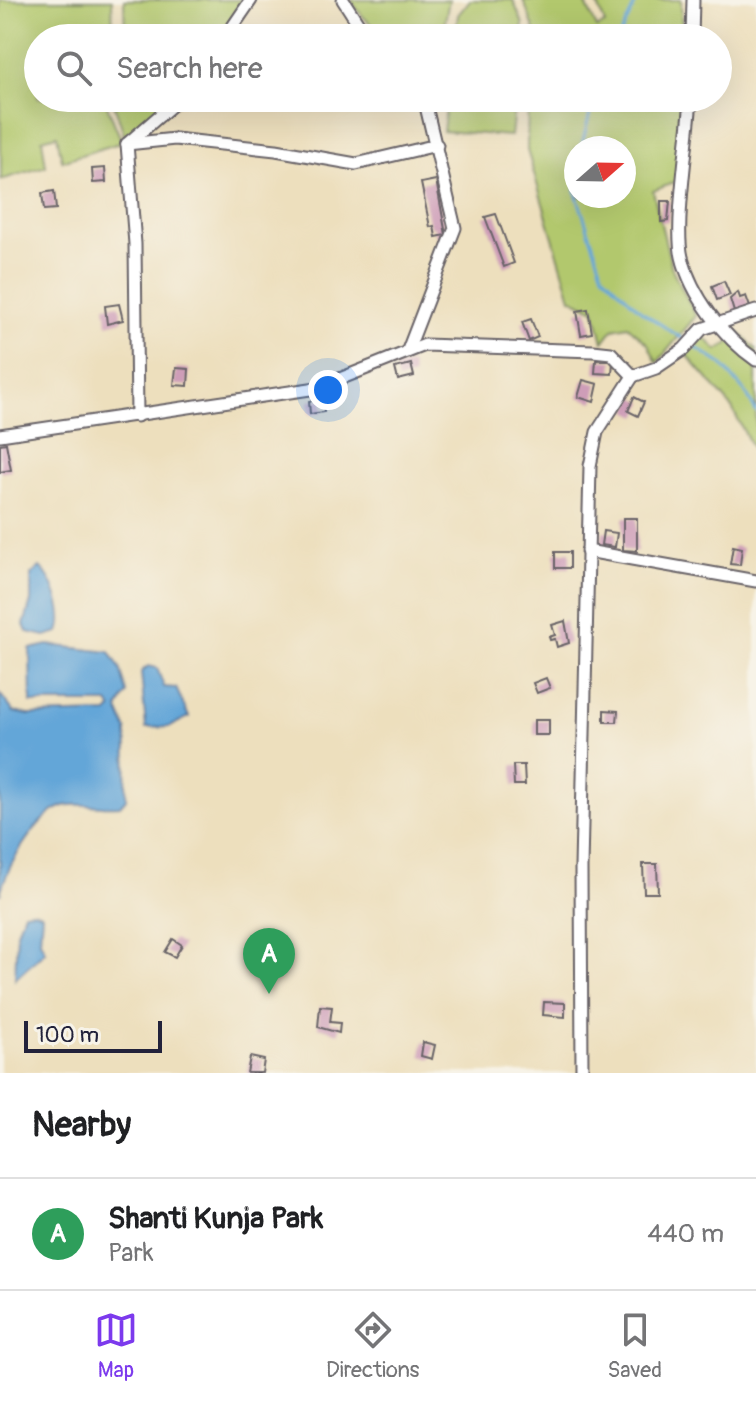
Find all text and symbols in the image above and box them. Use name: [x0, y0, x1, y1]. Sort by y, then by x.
search box: [24, 24, 732, 112]
icon: search: [52, 46, 96, 90]
text: Search here: [116, 50, 263, 87]
north arrow: [564, 136, 636, 208]
your location: [308, 370, 348, 410]
pin: A: [243, 928, 295, 994]
scale bar: [24, 1017, 162, 1053]
text: 100 m: [36, 1021, 99, 1049]
text: Nearby: [32, 1104, 131, 1147]
text: Shanti Kunja Park: [108, 1200, 323, 1237]
text: A: [50, 1218, 66, 1250]
text: 440 m: [647, 1218, 724, 1250]
text: Park: [108, 1237, 154, 1269]
tab: Map: [94, 1308, 138, 1384]
tab: Directions: [326, 1308, 419, 1384]
tab: Saved: [607, 1308, 662, 1384]

